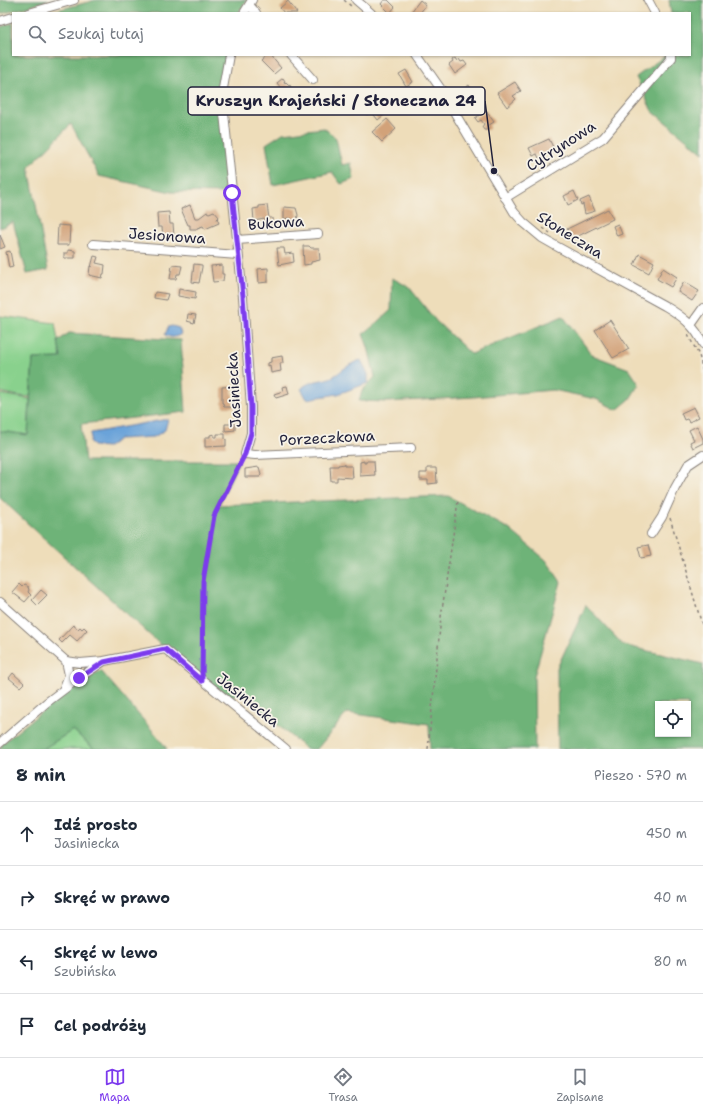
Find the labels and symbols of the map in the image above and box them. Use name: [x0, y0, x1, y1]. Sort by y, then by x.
callout: Kruszyn Krajeński / Słoneczna 24: [188, 87, 485, 115]
text: Kruszyn Krajeński / Słoneczna 24: [195, 90, 477, 111]
street label: Cytrynowa: [522, 116, 600, 176]
route start: [223, 184, 241, 202]
street label: Słoneczna: [533, 207, 607, 264]
street label: Bukowa: [247, 211, 305, 235]
street label: Jesionowa: [128, 223, 207, 249]
street label: Jasiniecka: [222, 351, 246, 428]
street label: Porzeczkowa: [279, 425, 376, 450]
street label: Jasiniecka: [212, 668, 284, 732]
route end: [70, 669, 88, 687]

